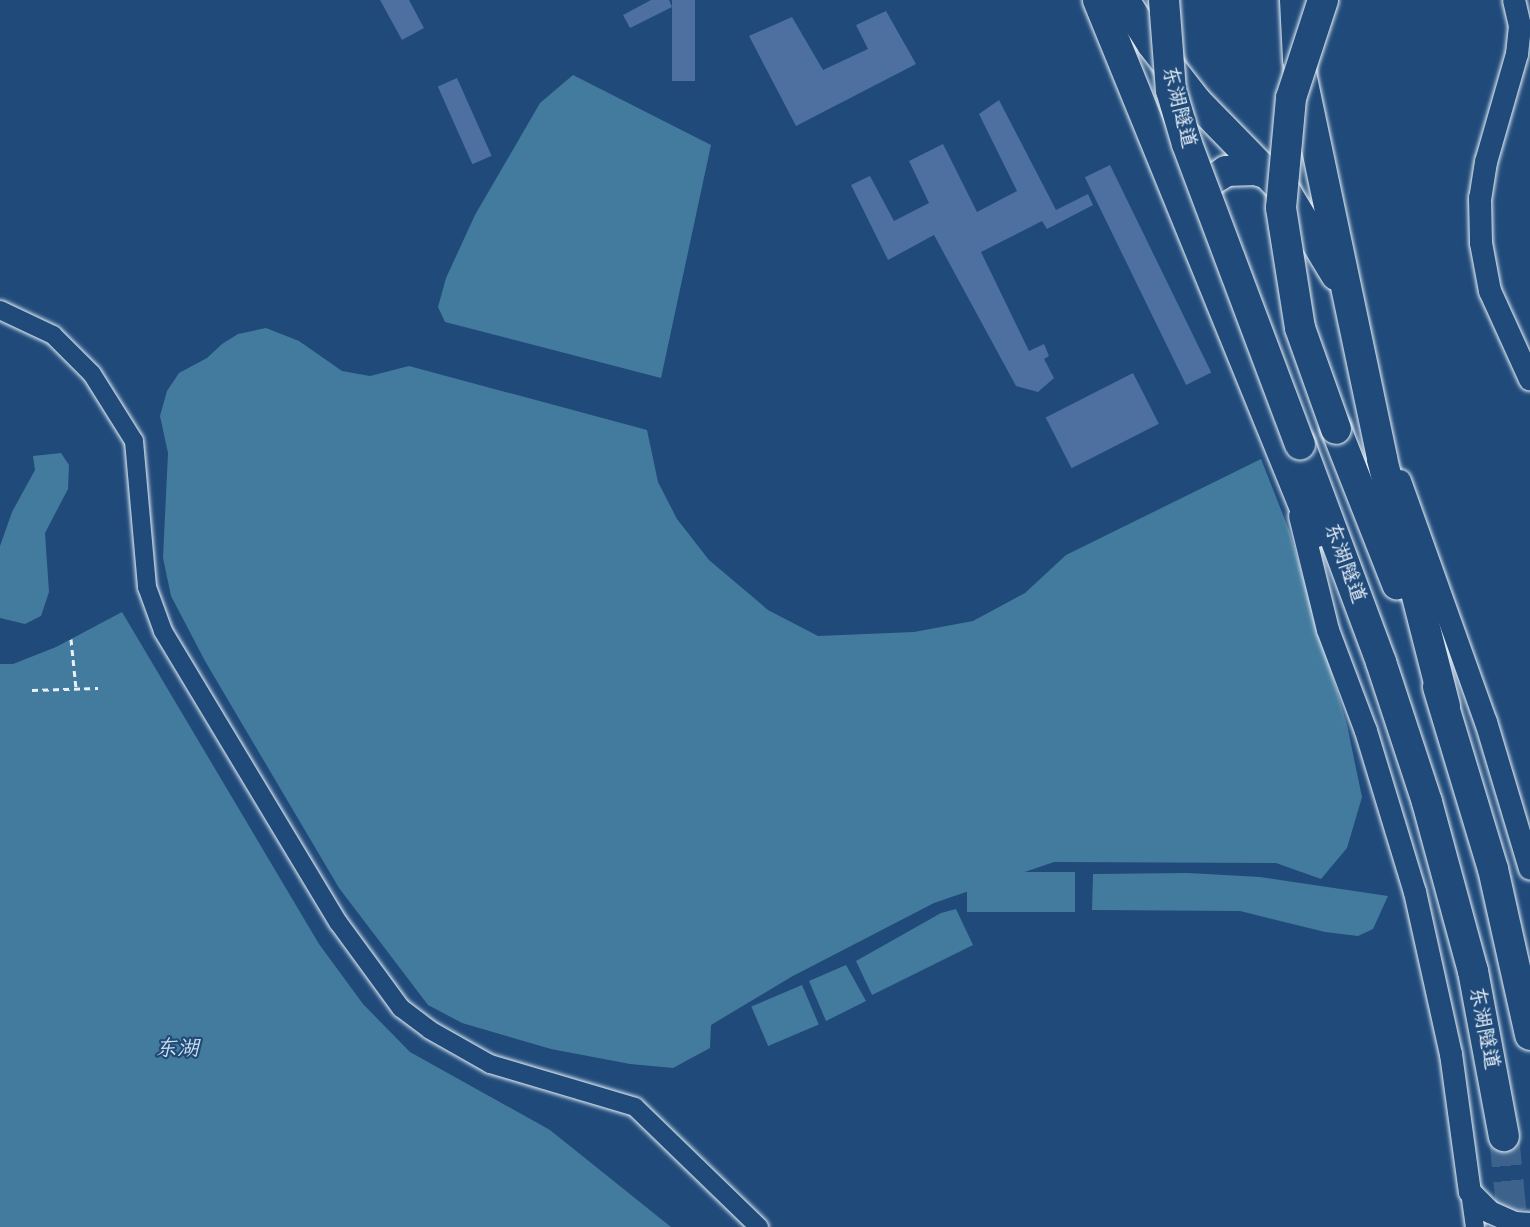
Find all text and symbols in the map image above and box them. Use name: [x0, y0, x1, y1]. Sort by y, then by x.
street label: 东湖隧道: [1157, 63, 1201, 151]
street label: 东湖隧道: [1319, 519, 1371, 607]
street label: 东湖隧道: [1464, 984, 1504, 1072]
water label: 东湖: [155, 1036, 199, 1062]

